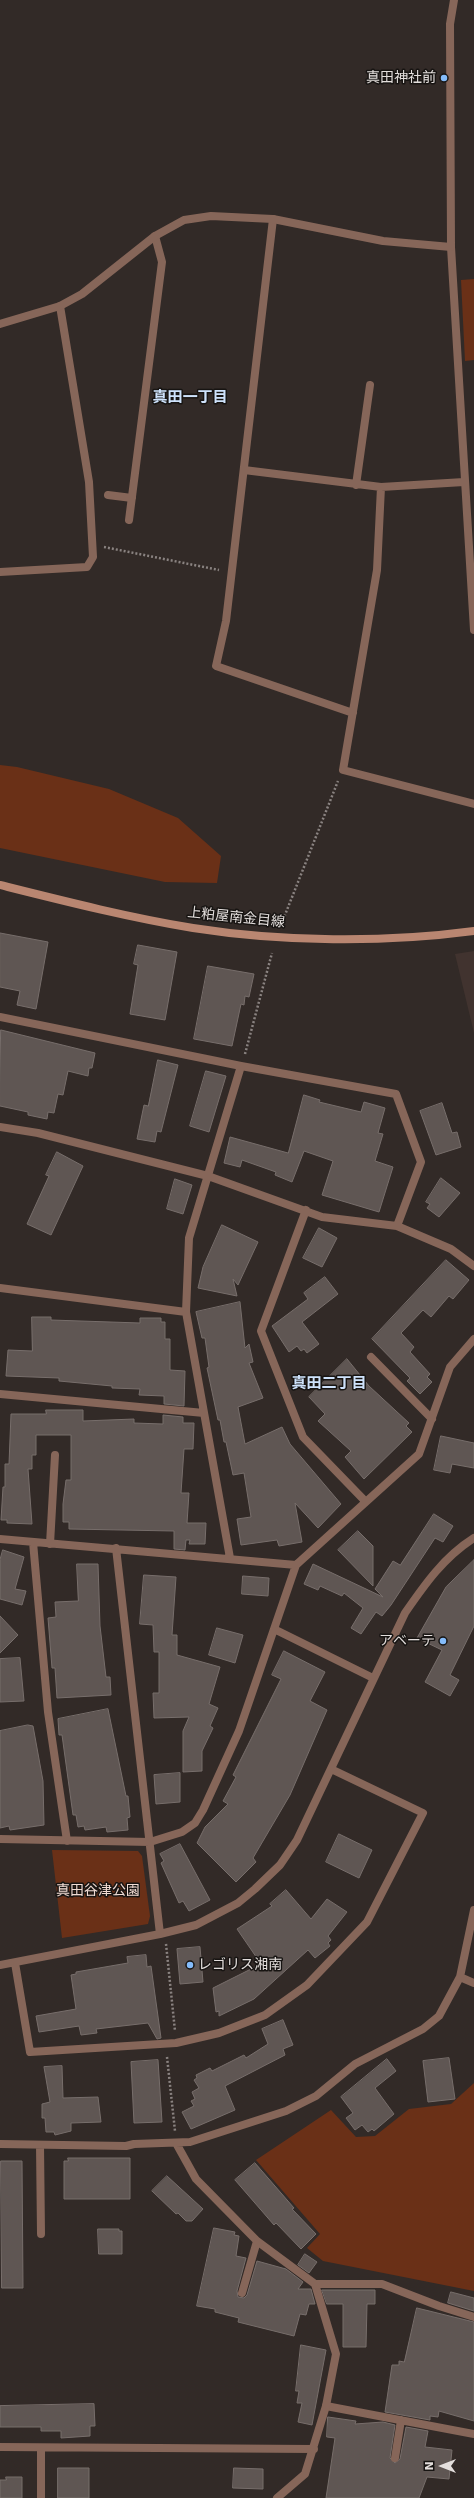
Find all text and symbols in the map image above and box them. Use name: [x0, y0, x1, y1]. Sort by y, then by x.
place label: 真田神社前: [366, 70, 436, 86]
marker: 真田神社前: [439, 73, 449, 83]
district label: 真田一丁目: [153, 389, 227, 407]
street label: 上粕屋南金目線: [186, 905, 286, 931]
district label: 真田二丁目: [292, 1375, 366, 1393]
place label: アベーテ: [379, 1633, 435, 1649]
marker: アベーテ: [438, 1636, 448, 1646]
park label: 真田谷津公園: [56, 1883, 140, 1899]
place label: レゴリス湘南: [198, 1957, 282, 1973]
marker: レゴリス湘南: [185, 1960, 195, 1970]
north arrow: [422, 2446, 462, 2486]
text: N: [423, 2461, 436, 2471]

